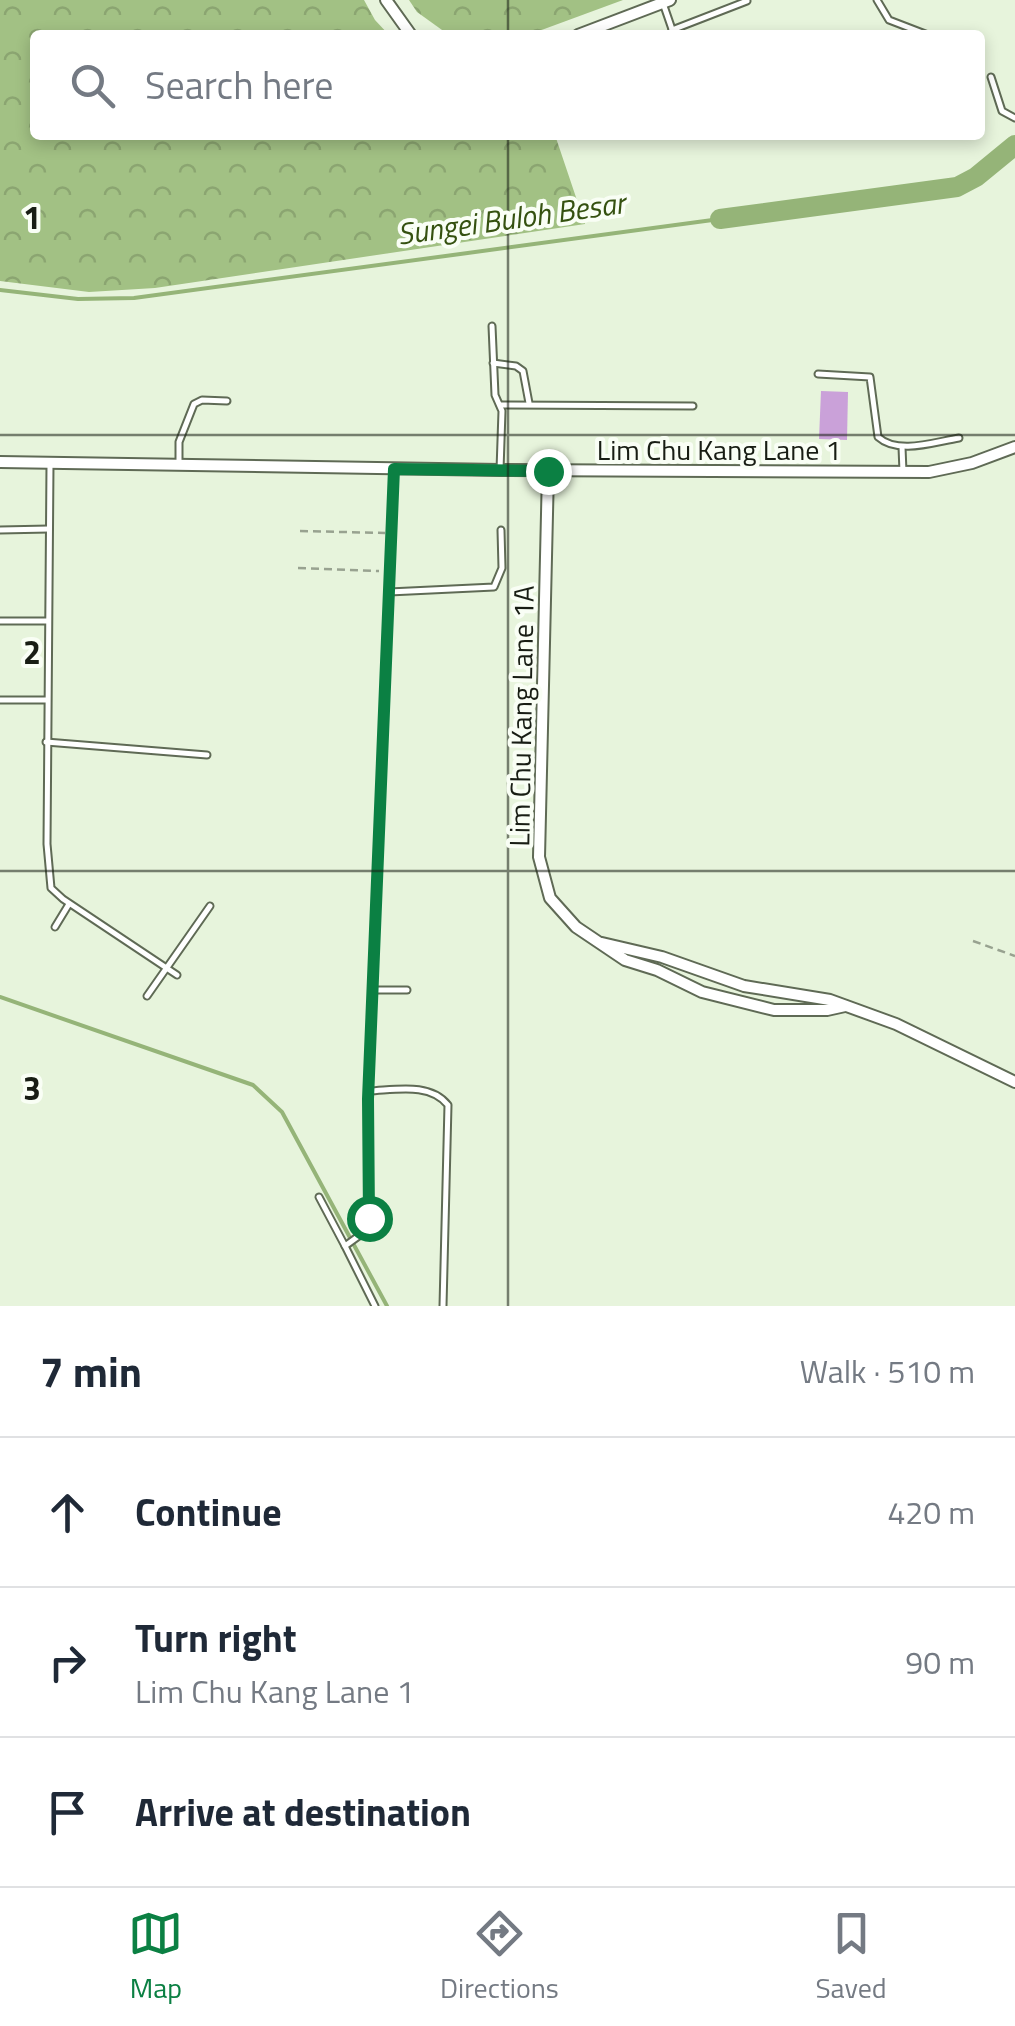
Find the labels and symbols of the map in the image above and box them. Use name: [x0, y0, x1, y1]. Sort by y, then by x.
water label: Sungei Buloh Besar: [394, 179, 631, 257]
text: 1: [23, 193, 41, 241]
street label: Lim Chu Kang Lane 1: [597, 428, 841, 471]
route end: [526, 449, 572, 495]
street label: Lim Chu Kang Lane 1A: [497, 585, 545, 847]
text: 2: [23, 628, 41, 676]
text: 3: [23, 1064, 41, 1112]
route start: [347, 1196, 393, 1242]

